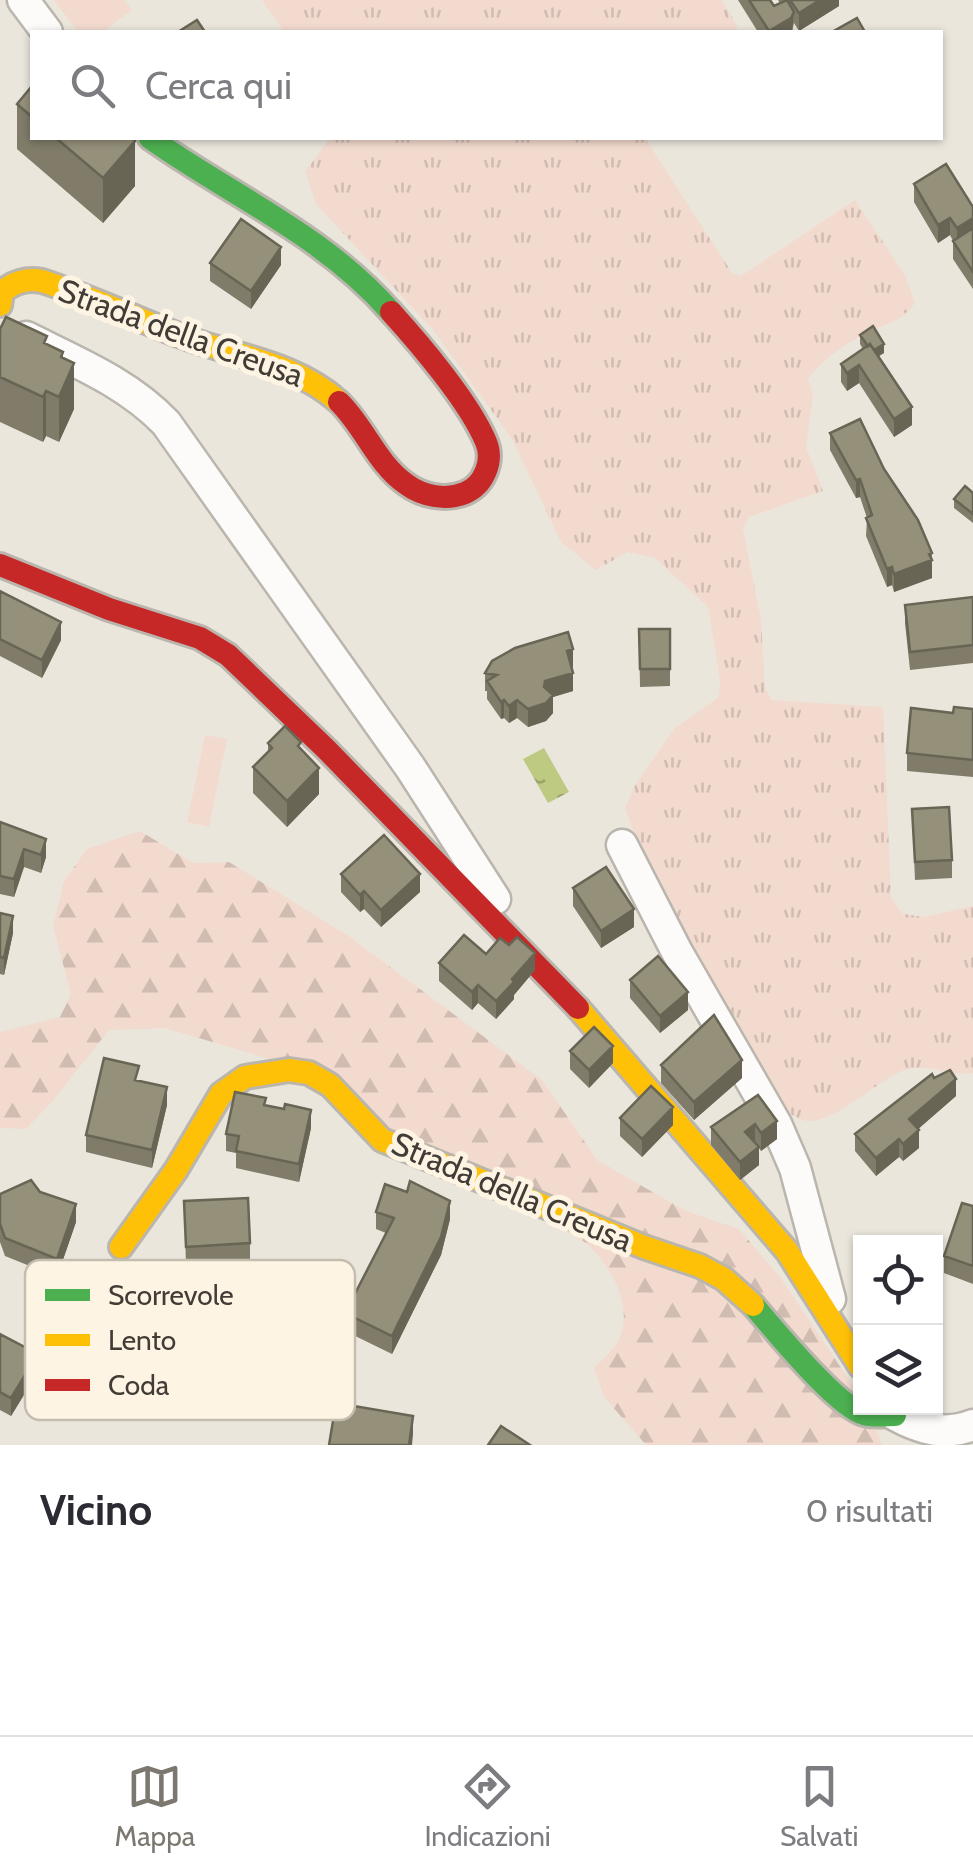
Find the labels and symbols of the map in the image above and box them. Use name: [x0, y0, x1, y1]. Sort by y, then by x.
street label: Strada della Creusa: [54, 270, 309, 395]
street label: Strada della Creusa: [386, 1123, 639, 1260]
legend: [25, 1260, 355, 1420]
text: Scorrevole: [108, 1278, 234, 1312]
text: Lento: [108, 1323, 176, 1357]
text: Coda: [108, 1368, 170, 1402]

